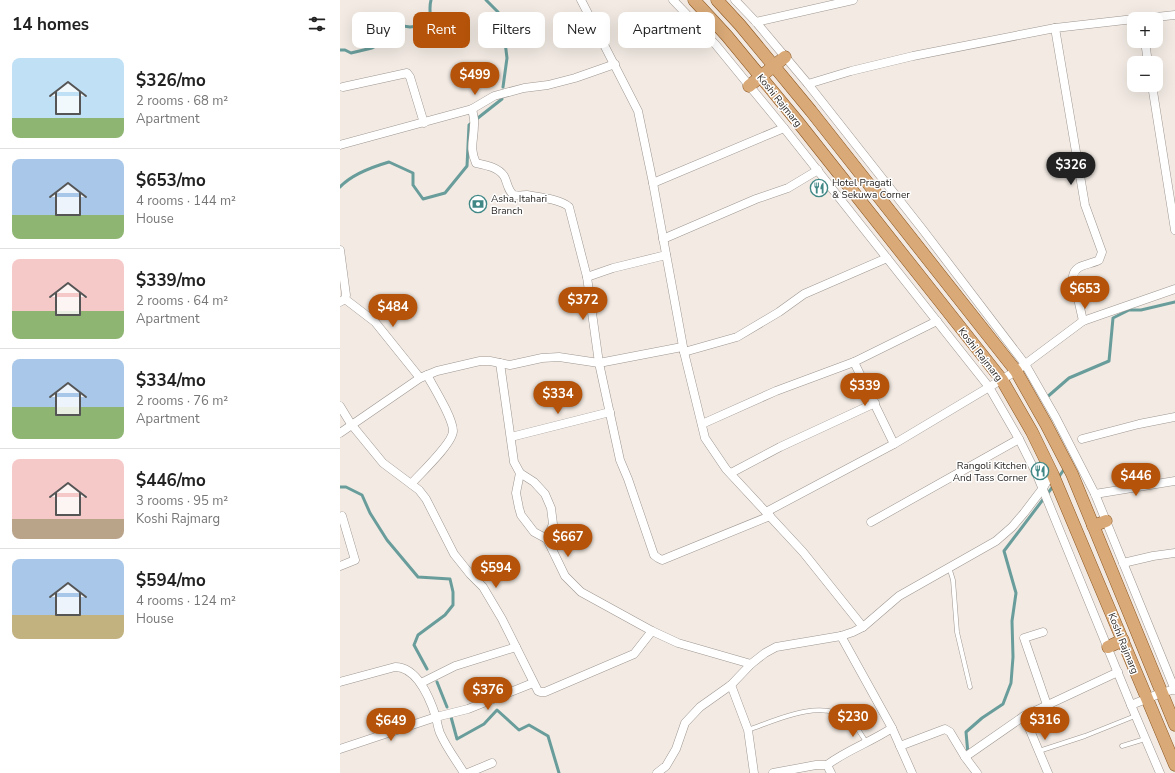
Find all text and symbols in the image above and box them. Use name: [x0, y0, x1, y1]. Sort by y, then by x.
chip: Buy: [352, 12, 405, 48]
chip: Rent: [413, 12, 470, 48]
chip: Filters: [478, 12, 545, 48]
chip: New: [553, 12, 610, 48]
chip: Apartment: [618, 12, 715, 48]
map controls: [1127, 12, 1163, 92]
button: +: [1127, 12, 1163, 48]
text: 14 homes: [12, 13, 89, 36]
icon: filters: [306, 13, 328, 35]
button: −: [1127, 56, 1163, 92]
pin: $499: [451, 62, 499, 96]
text: $499: [459, 66, 491, 84]
text: $326/mo: [136, 69, 206, 92]
street label: Koshi Rajmarg: [753, 71, 805, 130]
icon: home: [44, 74, 92, 122]
text: 2 rooms · 68 m²: [136, 92, 228, 110]
text: Apartment: [136, 110, 199, 128]
pin: $326: [1047, 152, 1095, 186]
text: $326: [1055, 156, 1087, 174]
text: $653/mo: [136, 169, 206, 192]
icon: home: [44, 175, 92, 223]
place label: Hotel Pragati & Sekuwa Corner: [832, 176, 910, 202]
restaurant icon: Hotel Pragati & Sekuwa Corner: [809, 178, 829, 198]
text: 4 rooms · 144 m²: [136, 192, 236, 210]
place label: Asha, Itahari Branch: [491, 192, 547, 218]
bank icon: Asha, Itahari Branch: [468, 194, 488, 214]
text: House: [136, 210, 174, 228]
text: $339/mo: [136, 269, 206, 292]
icon: home: [44, 275, 92, 323]
pin: $653: [1061, 276, 1109, 310]
text: $653: [1069, 280, 1101, 298]
pin: $372: [559, 287, 607, 321]
text: $372: [567, 291, 599, 309]
text: 2 rooms · 64 m²: [136, 292, 228, 310]
pin: $484: [369, 294, 417, 328]
text: $484: [377, 298, 409, 316]
text: Apartment: [136, 310, 199, 328]
street label: Koshi Rajmarg: [955, 325, 1006, 385]
text: $334/mo: [136, 369, 206, 392]
pin: $339: [841, 373, 889, 407]
icon: home: [44, 375, 92, 423]
text: $339: [849, 377, 881, 395]
pin: $334: [534, 381, 582, 415]
text: $334: [542, 385, 574, 403]
text: 2 rooms · 76 m²: [136, 392, 228, 410]
text: Apartment: [136, 410, 199, 428]
place label: Rangoli Kitchen And Tass Corner: [953, 459, 1027, 485]
restaurant icon: Rangoli Kitchen And Tass Corner: [1030, 461, 1050, 481]
pin: $446: [1112, 463, 1160, 497]
text: $446: [1120, 467, 1152, 485]
text: $446/mo: [136, 469, 206, 492]
icon: home: [44, 475, 92, 523]
text: 3 rooms · 95 m²: [136, 492, 228, 510]
text: Koshi Rajmarg: [136, 510, 220, 528]
pin: $667: [544, 524, 592, 558]
text: $667: [552, 528, 584, 546]
pin: $594: [472, 555, 520, 589]
text: $594: [480, 559, 512, 577]
text: $594/mo: [136, 569, 206, 592]
icon: home: [44, 575, 92, 623]
text: 4 rooms · 124 m²: [136, 592, 236, 610]
text: House: [136, 610, 174, 628]
street label: Koshi Rajmarg: [1104, 611, 1142, 676]
pin: $376: [464, 677, 512, 711]
text: $376: [472, 681, 504, 699]
pin: $230: [829, 704, 877, 738]
pin: $316: [1021, 707, 1069, 741]
pin: $649: [367, 708, 415, 742]
text: $230: [837, 708, 869, 726]
text: $316: [1029, 711, 1061, 729]
text: $649: [375, 712, 407, 730]

